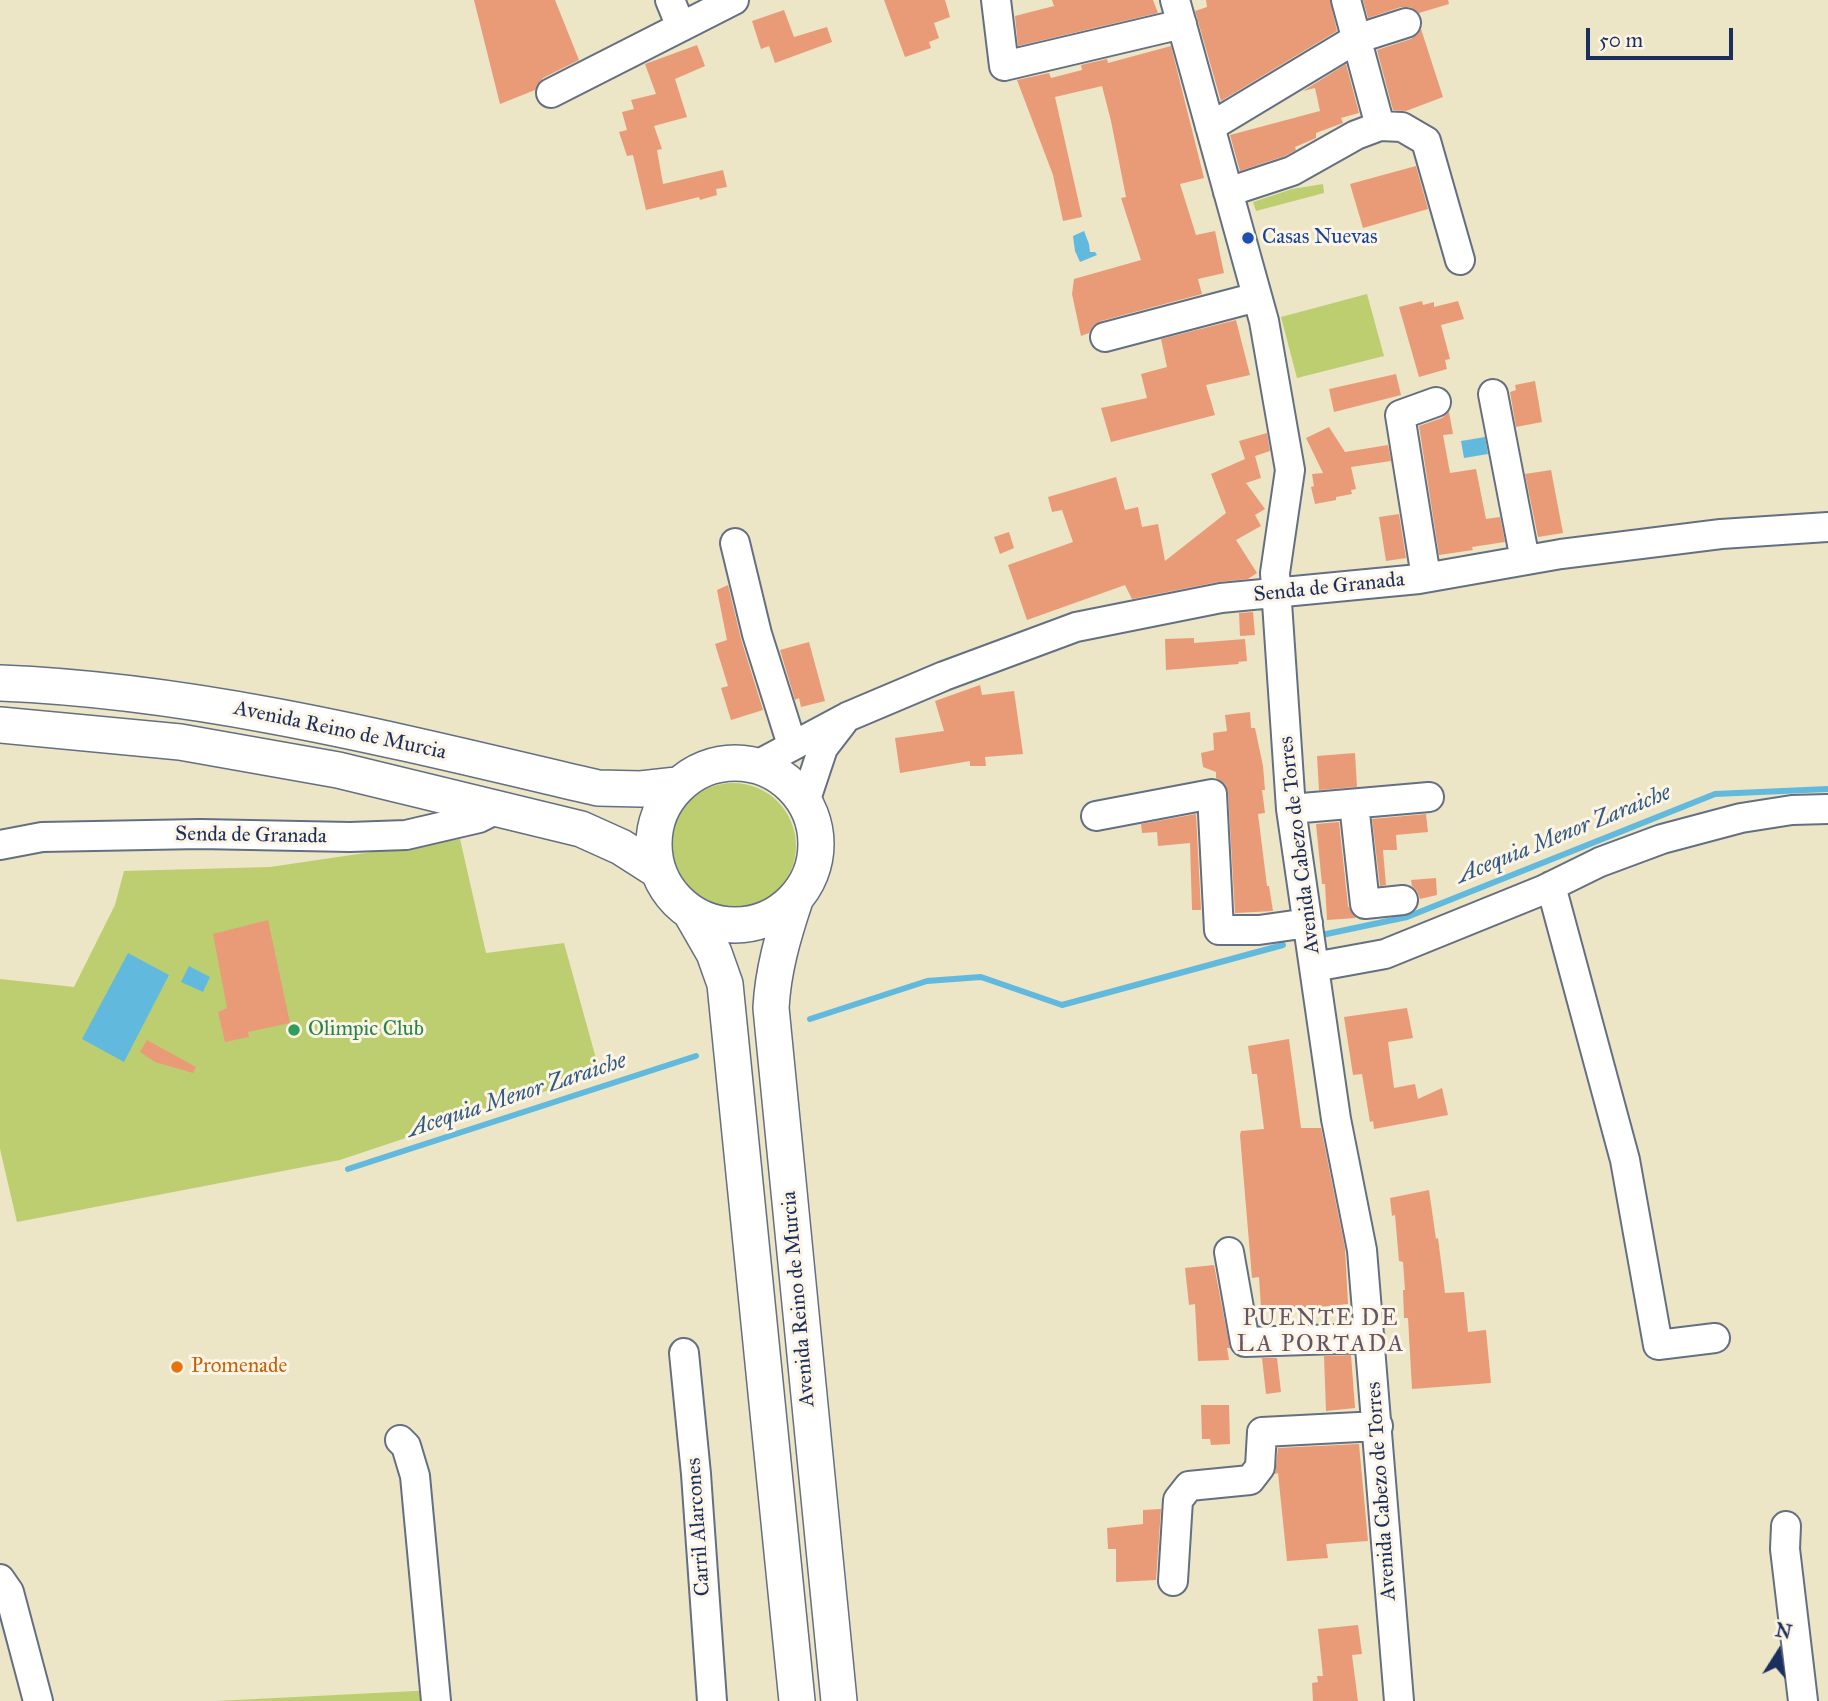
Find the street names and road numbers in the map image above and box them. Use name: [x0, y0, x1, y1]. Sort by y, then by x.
street label: Senda de Granada: [1252, 568, 1406, 608]
street label: Avenida Reino de Murcia: [232, 696, 448, 766]
street label: Avenida Cabezo de Torres: [1274, 735, 1326, 955]
street label: Senda de Granada: [175, 822, 327, 850]
street label: Avenida Reino de Murcia: [777, 1190, 821, 1408]
street label: Avenida Cabezo de Torres: [1362, 1381, 1402, 1601]
street label: Carril Alarcones: [682, 1457, 716, 1597]

